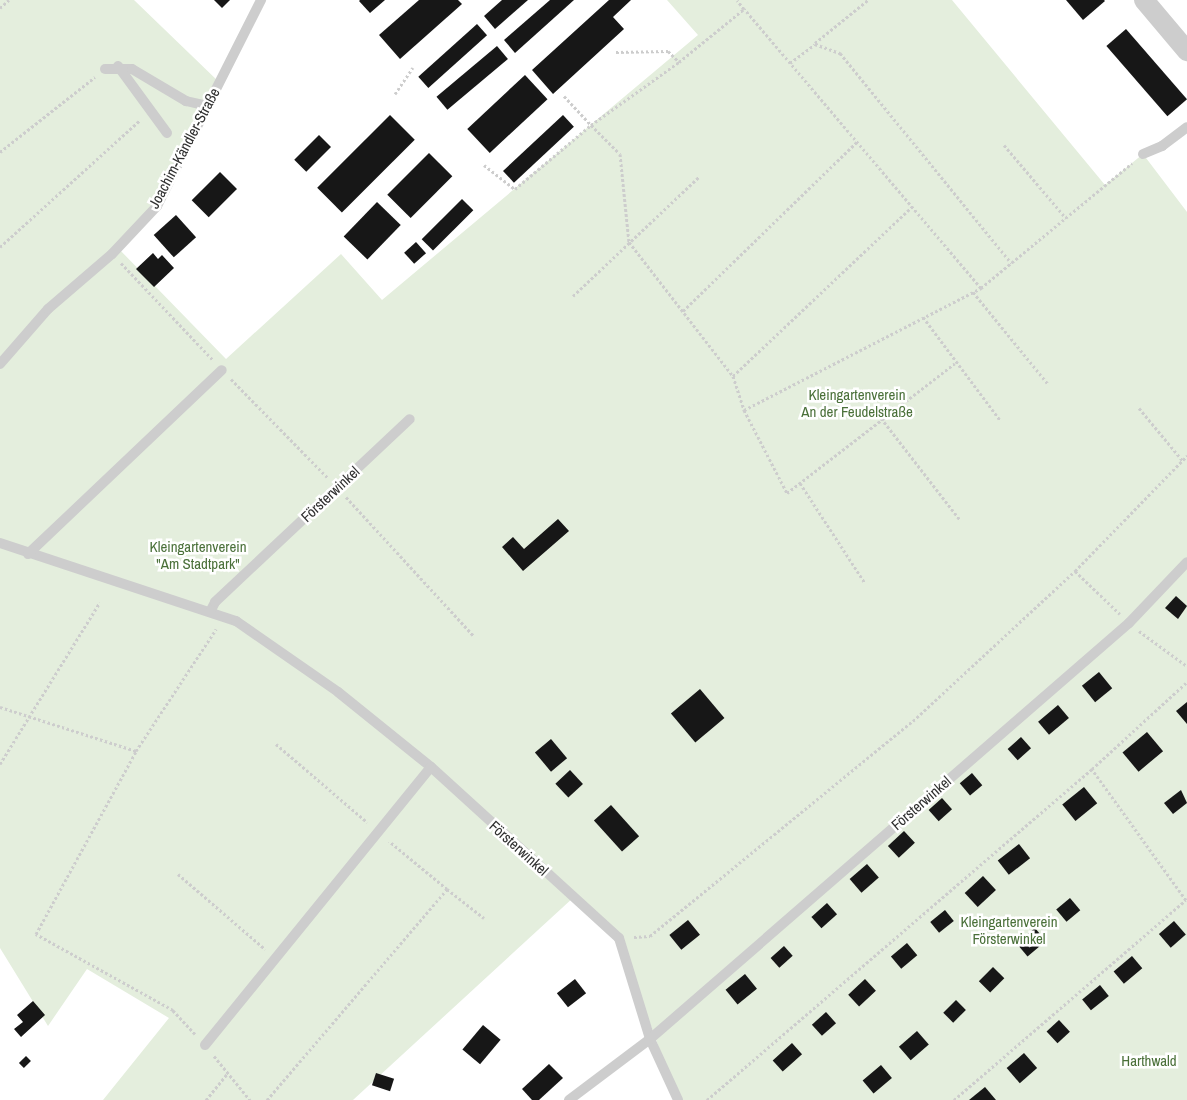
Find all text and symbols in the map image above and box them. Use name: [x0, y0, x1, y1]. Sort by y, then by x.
street label: Joachim-Kändler-Straße: [145, 85, 223, 211]
park label: Kleingartenverein An der Feudelstraße: [801, 385, 913, 420]
street label: Försterwinkel: [297, 462, 363, 526]
park label: Kleingartenverein "Am Stadtpark": [149, 537, 247, 572]
street label: Försterwinkel: [887, 772, 955, 834]
street label: Försterwinkel: [486, 817, 552, 879]
park label: Kleingartenverein Försterwinkel: [960, 912, 1058, 947]
park label: Harthwald: [1121, 1052, 1177, 1070]

